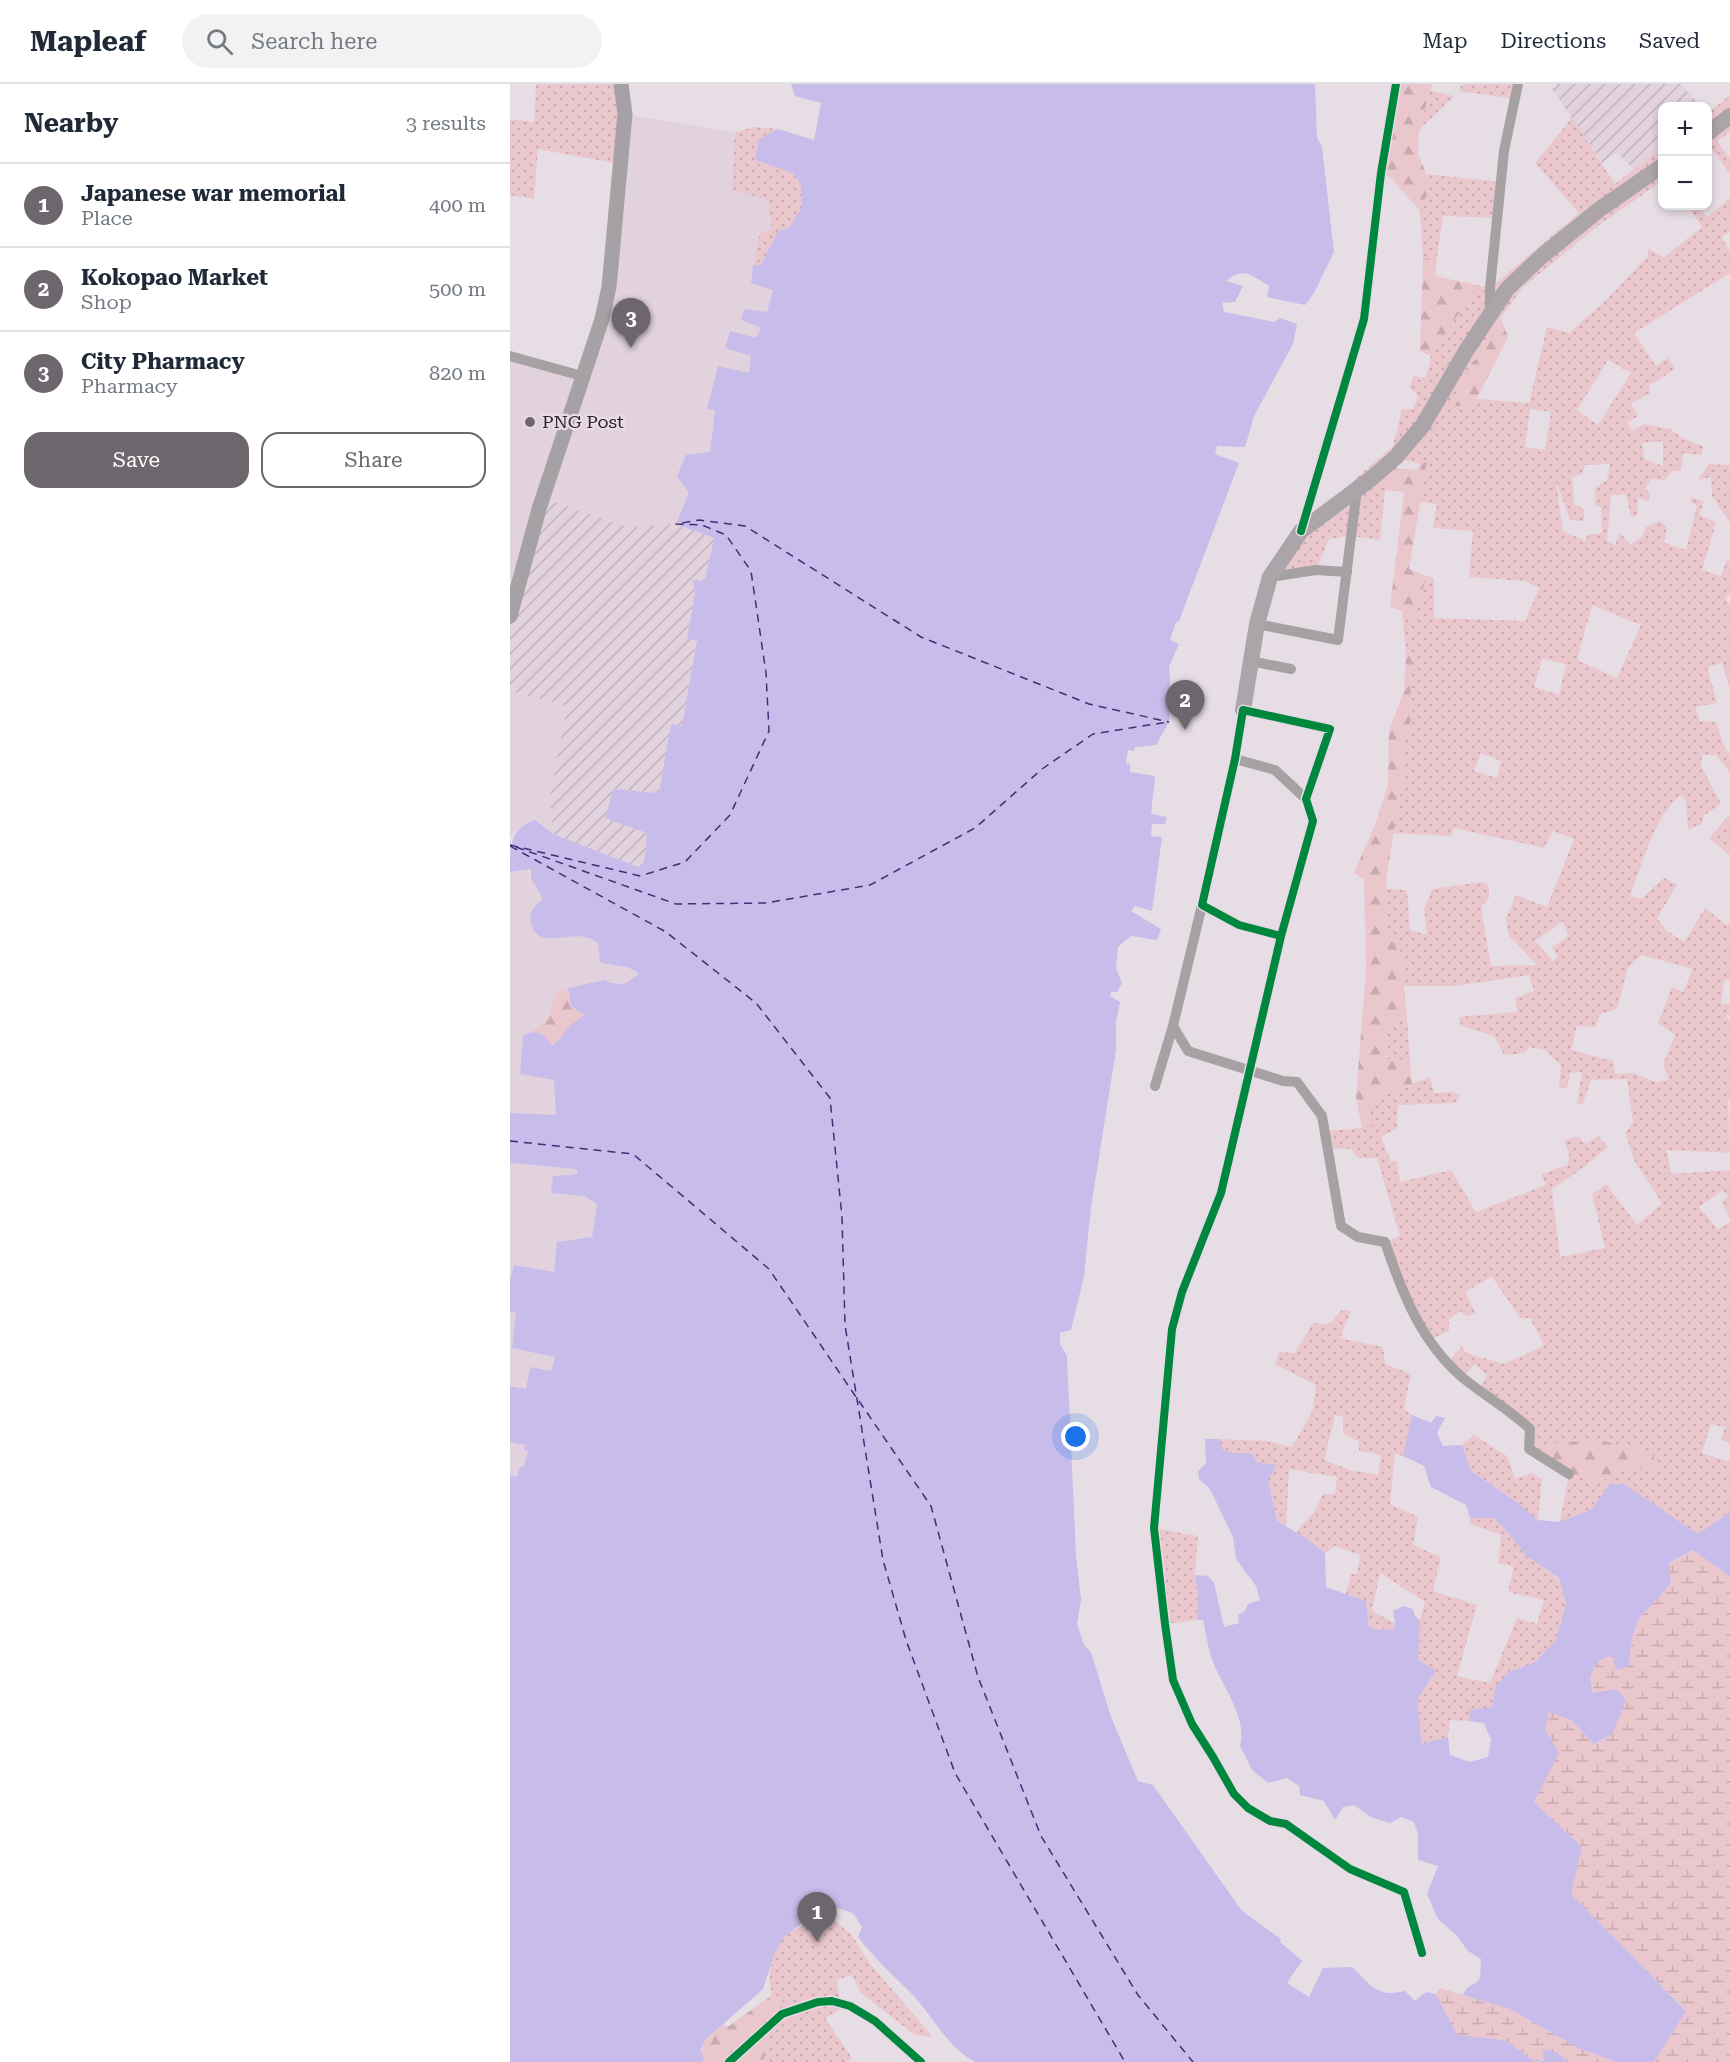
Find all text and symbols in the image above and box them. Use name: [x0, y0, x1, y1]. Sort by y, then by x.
search box: [182, 14, 602, 68]
text: Mapleaf: [30, 25, 146, 58]
icon: search: [203, 25, 236, 58]
text: Search here: [251, 29, 377, 54]
text: Map: [1423, 29, 1467, 53]
text: Directions: [1500, 29, 1606, 53]
text: Saved: [1639, 29, 1700, 53]
map controls: [1658, 102, 1712, 210]
button: +: [1658, 102, 1712, 156]
text: Nearby: [24, 108, 118, 138]
text: 3 results: [406, 111, 486, 135]
button: −: [1658, 156, 1712, 210]
text: Japanese war memorial: [81, 181, 346, 206]
text: 1: [38, 193, 49, 217]
text: 400 m: [429, 193, 486, 217]
text: Place: [81, 206, 133, 230]
text: Kokopao Market: [81, 265, 268, 290]
text: 2: [38, 277, 49, 301]
text: 500 m: [429, 277, 486, 301]
text: Shop: [81, 290, 132, 314]
pin: 3: [612, 298, 650, 348]
text: City Pharmacy: [81, 349, 245, 374]
text: 3: [38, 361, 49, 385]
text: 820 m: [429, 361, 486, 385]
text: Pharmacy: [81, 374, 178, 398]
place label: PNG Post: [542, 411, 624, 432]
marker: PNG Post: [523, 415, 537, 429]
button: Save: [24, 432, 249, 488]
button: Share: [261, 432, 486, 488]
pin: 2: [1166, 680, 1204, 730]
your location: [1061, 1422, 1090, 1451]
pin: 1: [798, 1892, 836, 1942]

